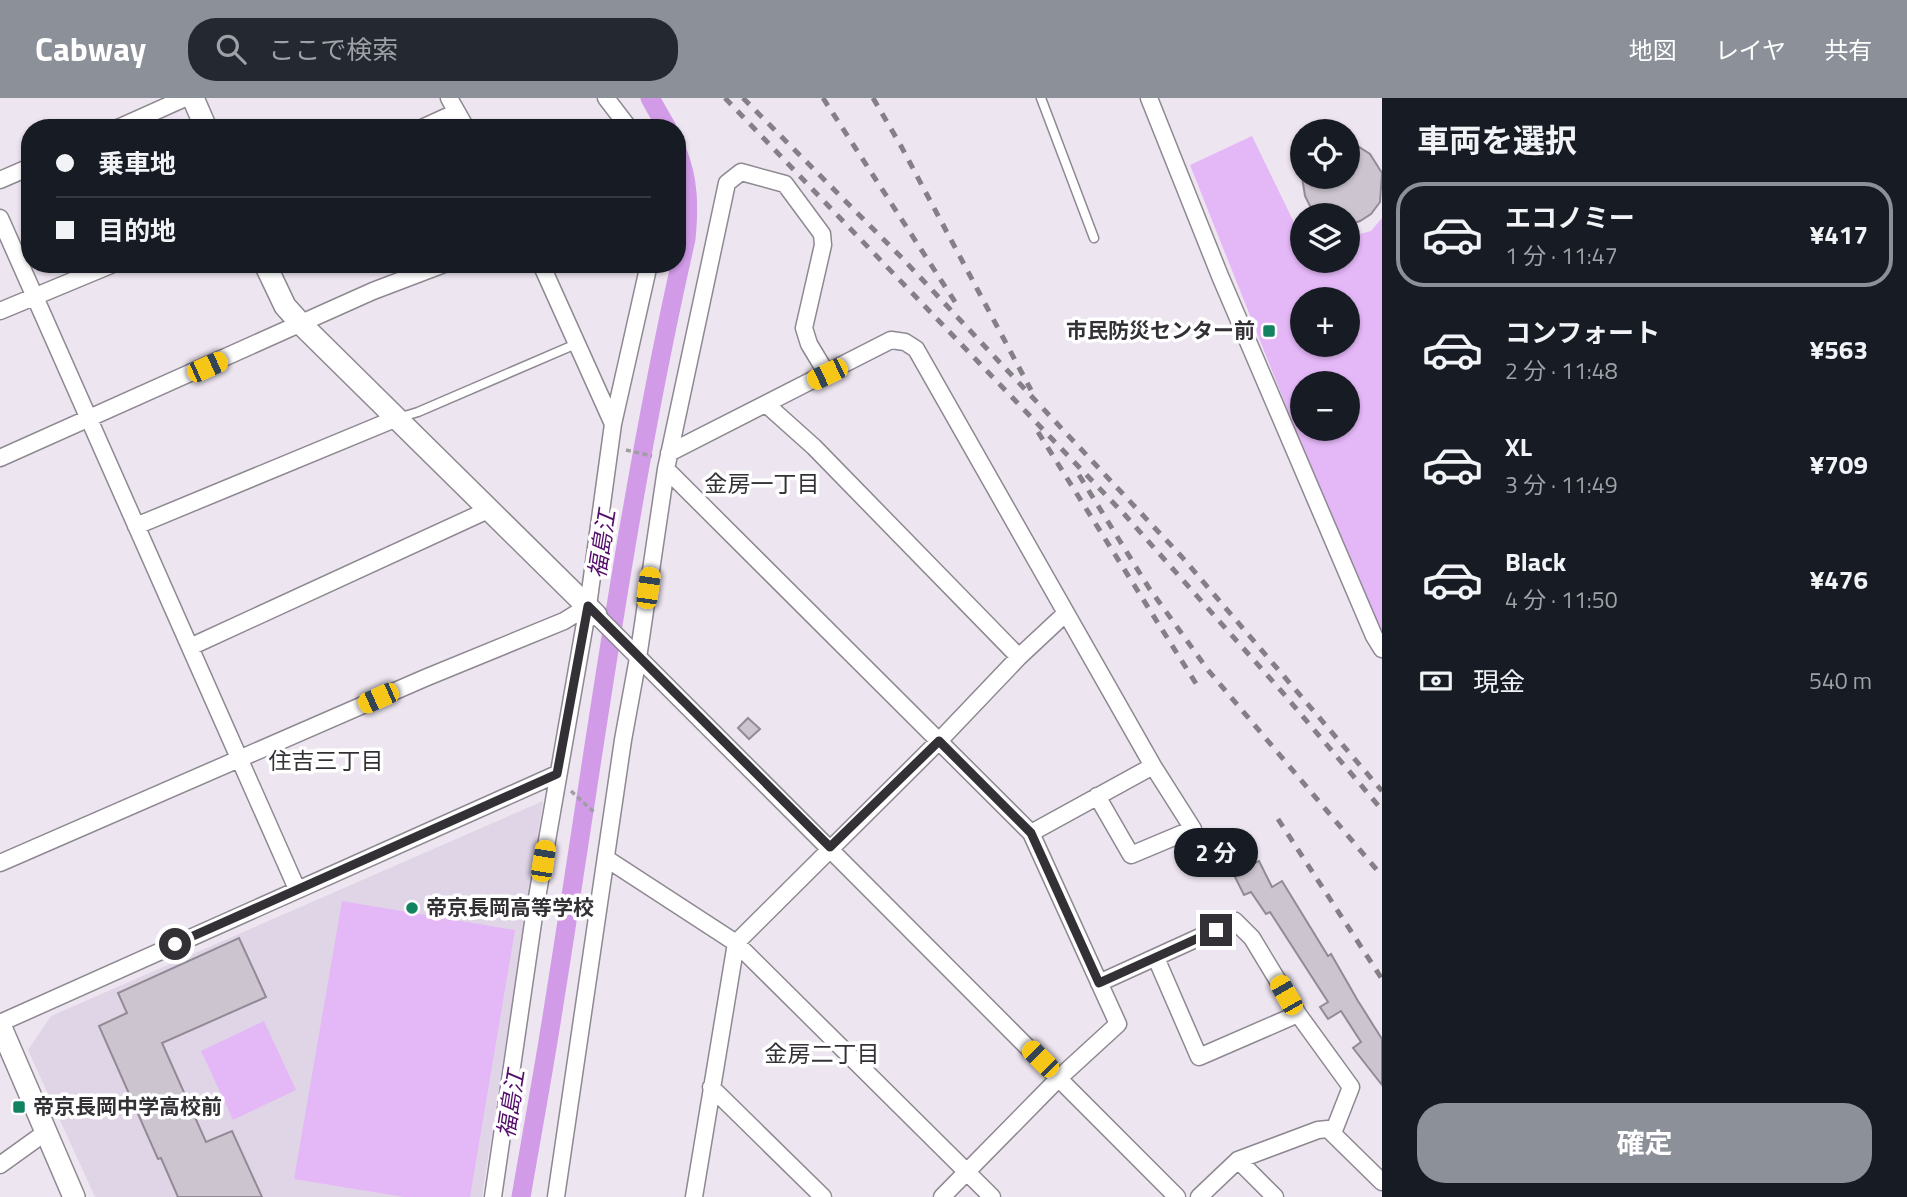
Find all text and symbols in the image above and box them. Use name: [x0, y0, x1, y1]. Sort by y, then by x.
search box: [188, 18, 678, 81]
text: Cabway: [35, 24, 146, 74]
icon: search: [212, 30, 250, 68]
text: ここで検索: [268, 30, 398, 69]
text: 地図: [1629, 32, 1677, 68]
text: レイヤ: [1715, 32, 1786, 68]
text: 共有: [1824, 32, 1872, 68]
text: 車両を選択: [1417, 116, 1577, 164]
map controls: [1290, 119, 1360, 441]
button: locate: [1290, 119, 1360, 189]
text: 乗車地: [98, 144, 176, 183]
text: エコノミー: [1505, 198, 1635, 237]
button: layers: [1290, 203, 1360, 273]
icon: car: [1421, 203, 1484, 266]
text: 目的地: [98, 211, 176, 250]
text: ¥417: [1810, 215, 1868, 254]
text: 1 分 · 11:47: [1505, 238, 1618, 273]
button: +: [1290, 287, 1360, 357]
text: コンフォート: [1505, 313, 1660, 352]
place label: 市民防災センター前: [1066, 314, 1255, 346]
icon: car: [1421, 318, 1484, 381]
marker: 市民防災センター前: [1261, 323, 1277, 339]
text: ¥563: [1810, 330, 1868, 369]
car: [184, 349, 231, 385]
text: 2 分 · 11:48: [1505, 353, 1618, 388]
car: [804, 355, 851, 393]
button: −: [1290, 371, 1360, 441]
text: XL: [1505, 427, 1532, 466]
icon: car: [1421, 433, 1484, 496]
text: ¥709: [1810, 445, 1868, 484]
district label: 金房一丁目: [705, 466, 820, 501]
text: 3 分 · 11:49: [1505, 467, 1618, 502]
water label: 福島江: [579, 504, 625, 581]
text: Black: [1505, 542, 1566, 581]
icon: car: [1421, 548, 1484, 611]
text: ¥476: [1810, 560, 1868, 599]
car: [635, 566, 662, 610]
text: 4 分 · 11:50: [1505, 582, 1618, 617]
icon: cash: [1417, 662, 1455, 700]
text: 現金: [1473, 662, 1525, 701]
text: 540 m: [1809, 663, 1872, 698]
car: [355, 680, 402, 716]
district label: 住吉三丁目: [269, 743, 384, 778]
callout: 2 分: [1174, 828, 1258, 878]
text: 2 分: [1196, 835, 1236, 870]
car: [530, 839, 557, 883]
place label: 帝京長岡高等学校: [426, 891, 594, 923]
marker: 帝京長岡高等学校: [404, 900, 420, 916]
route end: [1200, 914, 1232, 946]
route start: [159, 928, 191, 960]
car: [1267, 972, 1306, 1018]
district label: 金房二丁目: [765, 1036, 880, 1071]
car: [1018, 1037, 1063, 1081]
water label: 福島江: [488, 1064, 534, 1141]
place label: 帝京長岡中学高校前: [33, 1090, 222, 1122]
marker: 帝京長岡中学高校前: [11, 1099, 27, 1115]
button: 確定: [1417, 1103, 1872, 1183]

